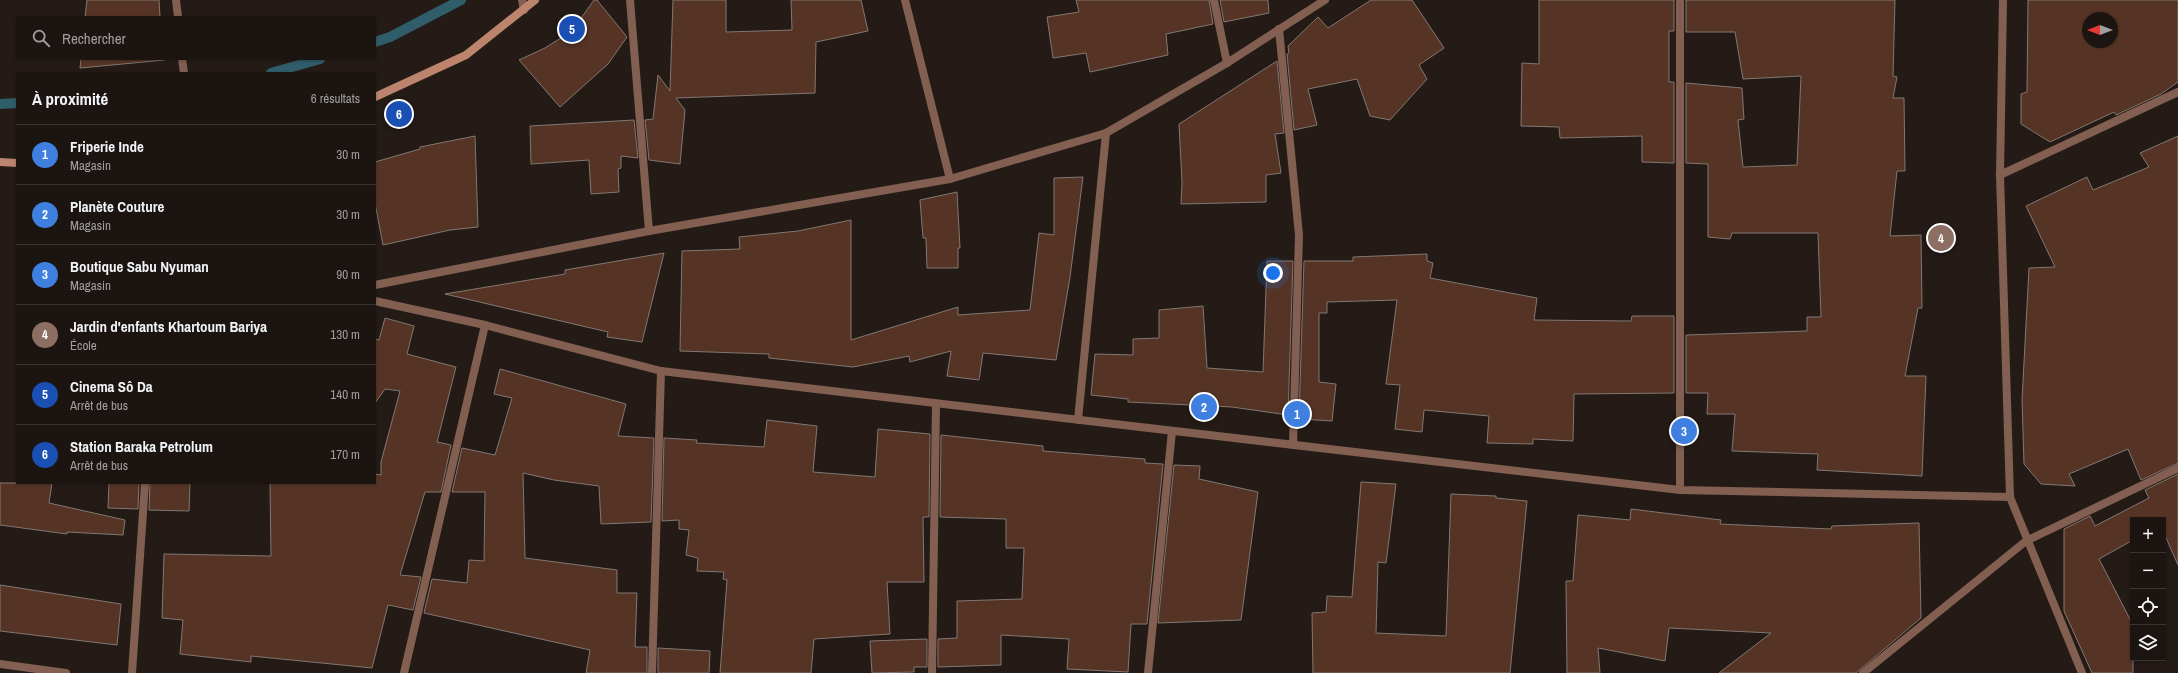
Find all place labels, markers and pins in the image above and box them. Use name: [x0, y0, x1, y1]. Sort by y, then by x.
pin: 5: [559, 14, 585, 44]
pin: 6: [386, 99, 412, 129]
pin: 4: [1928, 223, 1954, 253]
pin: 2: [1191, 392, 1217, 422]
pin: 1: [1284, 399, 1310, 429]
pin: 3: [1671, 416, 1697, 446]

